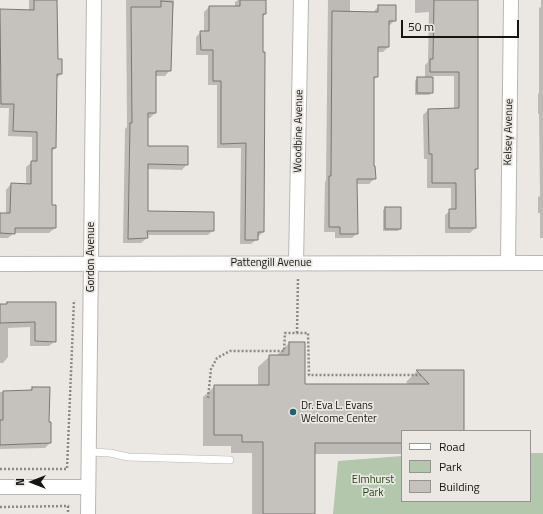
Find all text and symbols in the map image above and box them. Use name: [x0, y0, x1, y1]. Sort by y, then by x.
scale bar: [403, 12, 521, 38]
text: 50 m: [408, 17, 434, 36]
street label: Woodbine Avenue: [292, 89, 306, 173]
street label: Kelsey Avenue: [502, 98, 516, 166]
street label: Gordon Avenue: [84, 222, 98, 292]
street label: Pattengill Avenue: [230, 256, 312, 270]
place label: Dr. Eva L. Evans Welcome Center: [301, 399, 377, 425]
marker: Dr. Eva L. Evans Welcome Center: [288, 407, 298, 417]
legend: [401, 430, 531, 502]
text: Road: [439, 437, 465, 456]
text: Park: [439, 457, 462, 476]
north arrow: [12, 462, 52, 502]
park label: Elmhurst Park: [352, 473, 394, 499]
text: Building: [439, 477, 480, 496]
text: N: [12, 478, 28, 486]

